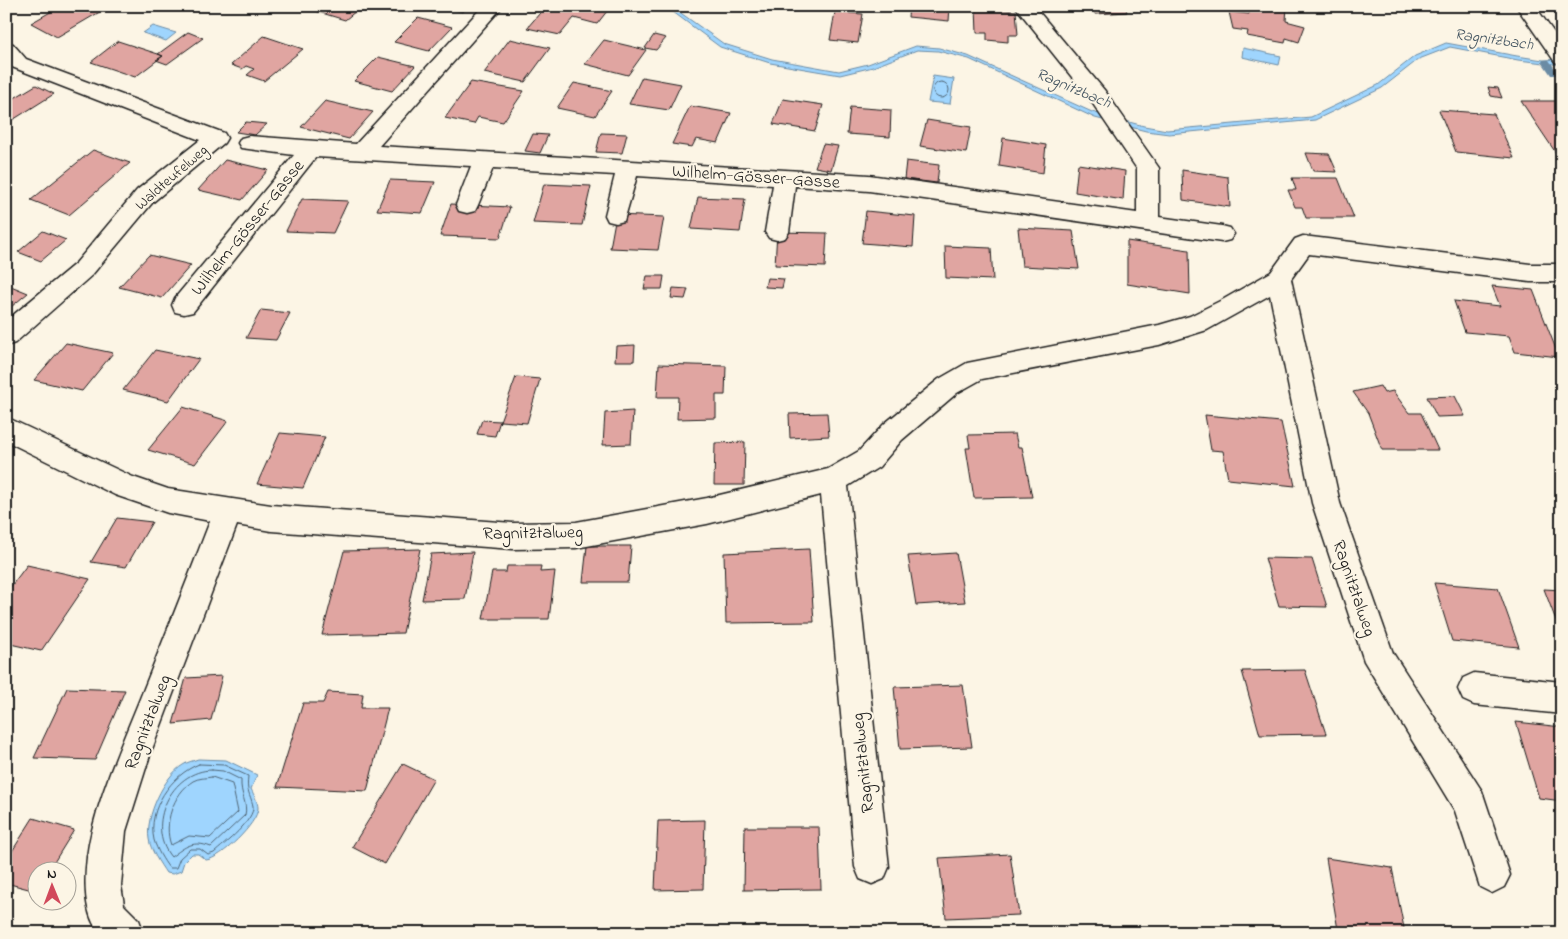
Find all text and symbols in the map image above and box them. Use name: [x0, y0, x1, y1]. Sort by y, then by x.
water label: Ragnitzbach: [1453, 23, 1535, 57]
water label: Ragnitzbach: [1032, 62, 1115, 116]
street label: Waldteufelweg: [130, 140, 214, 216]
street label: Wilhelm-Gösser-Gasse: [186, 154, 312, 302]
street label: Wilhelm-Gösser-Gasse: [671, 159, 842, 197]
street label: Ragnitztalweg: [483, 520, 583, 549]
street label: Ragnitztalweg: [1324, 537, 1382, 641]
street label: Ragnitztalweg: [119, 671, 180, 775]
street label: Ragnitztalweg: [846, 711, 883, 814]
north arrow: [28, 862, 78, 912]
text: N: [47, 864, 57, 885]

